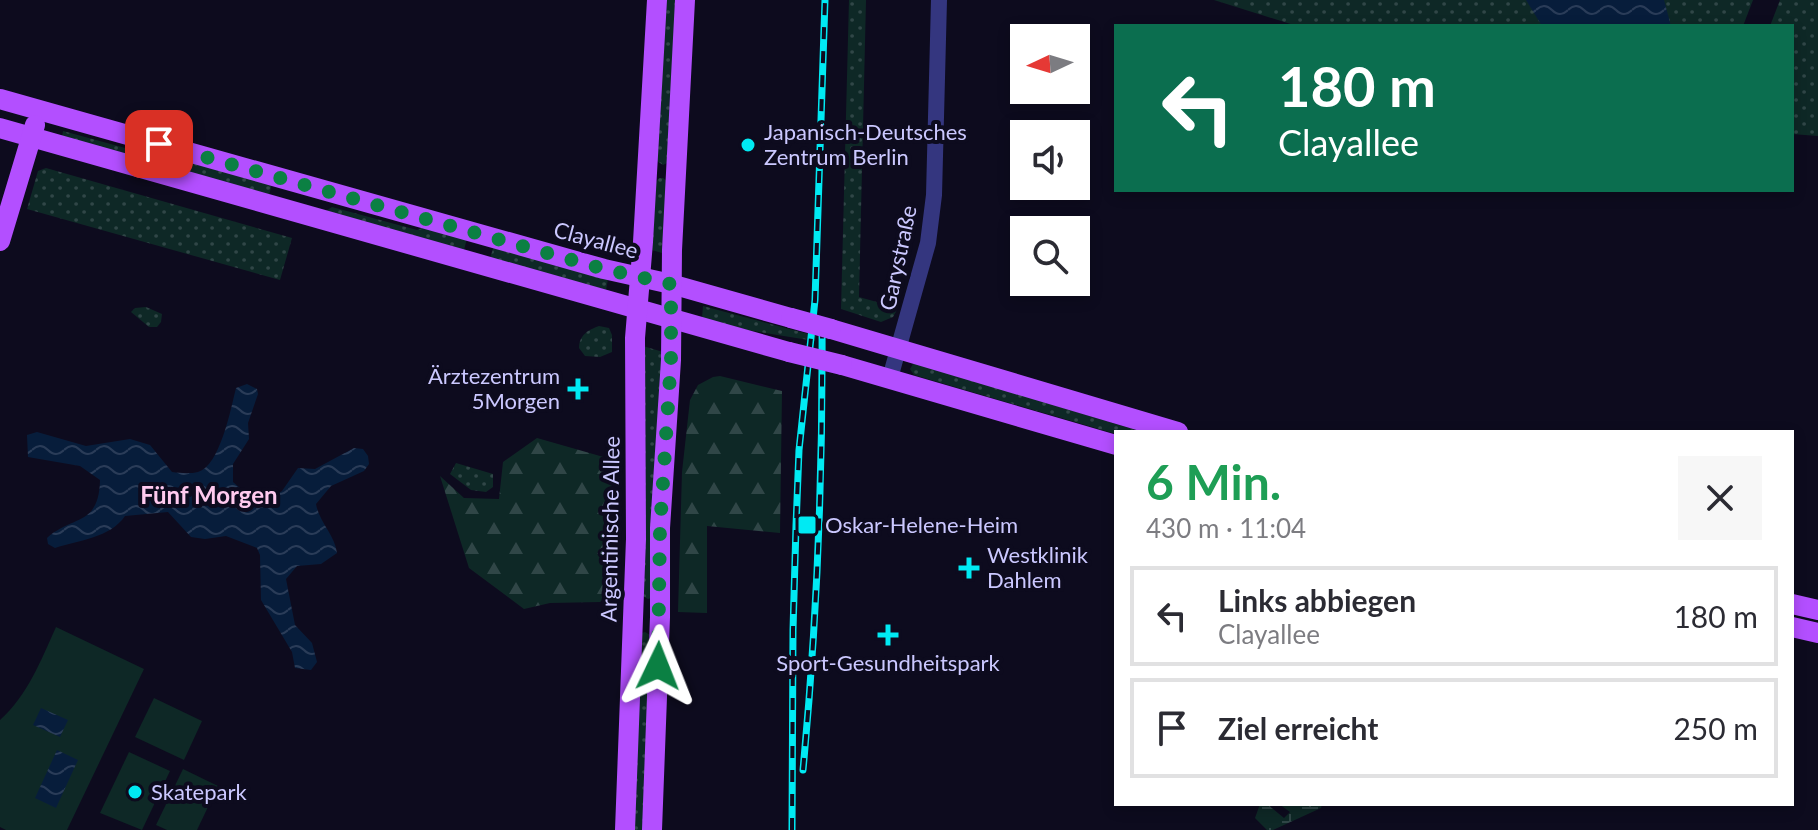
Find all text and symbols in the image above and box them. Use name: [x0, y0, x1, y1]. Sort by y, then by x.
north arrow: [1010, 24, 1090, 104]
map controls: [1010, 24, 1090, 296]
text: 180 m: [1278, 52, 1436, 119]
icon: left: [1146, 56, 1250, 160]
pin: [125, 110, 193, 178]
place label: Japanisch-Deutsches Zentrum Berlin: [764, 118, 967, 170]
button: sound: [1010, 120, 1090, 200]
text: Clayallee: [1278, 120, 1419, 164]
icon: arrive: [137, 122, 181, 166]
marker: Japanisch-Deutsches Zentrum Berlin: [739, 136, 757, 154]
street label: Garystraße: [873, 203, 922, 313]
street label: Clayallee: [551, 215, 641, 264]
button: search: [1010, 216, 1090, 296]
place label: Ärztezentrum 5Morgen: [428, 362, 560, 414]
marker: Ärztezentrum 5Morgen: [567, 378, 589, 400]
street label: Argentinische Allee: [594, 436, 625, 622]
text: 6 Min.: [1146, 453, 1281, 510]
button: close: [1678, 456, 1762, 540]
district label: Fünf Morgen: [140, 480, 278, 509]
place label: Oskar-Helene-Heim: [825, 511, 1018, 538]
text: 430 m · 11:04: [1146, 512, 1306, 544]
marker: Oskar-Helene-Heim: [796, 514, 818, 536]
place label: Westklinik Dahlem: [987, 541, 1089, 593]
marker: Westklinik Dahlem: [958, 557, 980, 579]
text: Links abbiegen: [1218, 582, 1416, 618]
icon: left: [1150, 594, 1194, 638]
text: 180 m: [1673, 598, 1758, 634]
text: Clayallee: [1218, 618, 1320, 650]
position arrow: [616, 624, 700, 708]
marker: Sport-Gesundheitspark: [877, 624, 899, 646]
place label: Sport-Gesundheitspark: [776, 649, 1001, 676]
icon: arrive: [1150, 706, 1194, 750]
text: Ziel erreicht: [1218, 710, 1378, 746]
text: 250 m: [1673, 710, 1758, 746]
place label: Skatepark: [151, 778, 247, 805]
marker: Skatepark: [126, 783, 144, 801]

